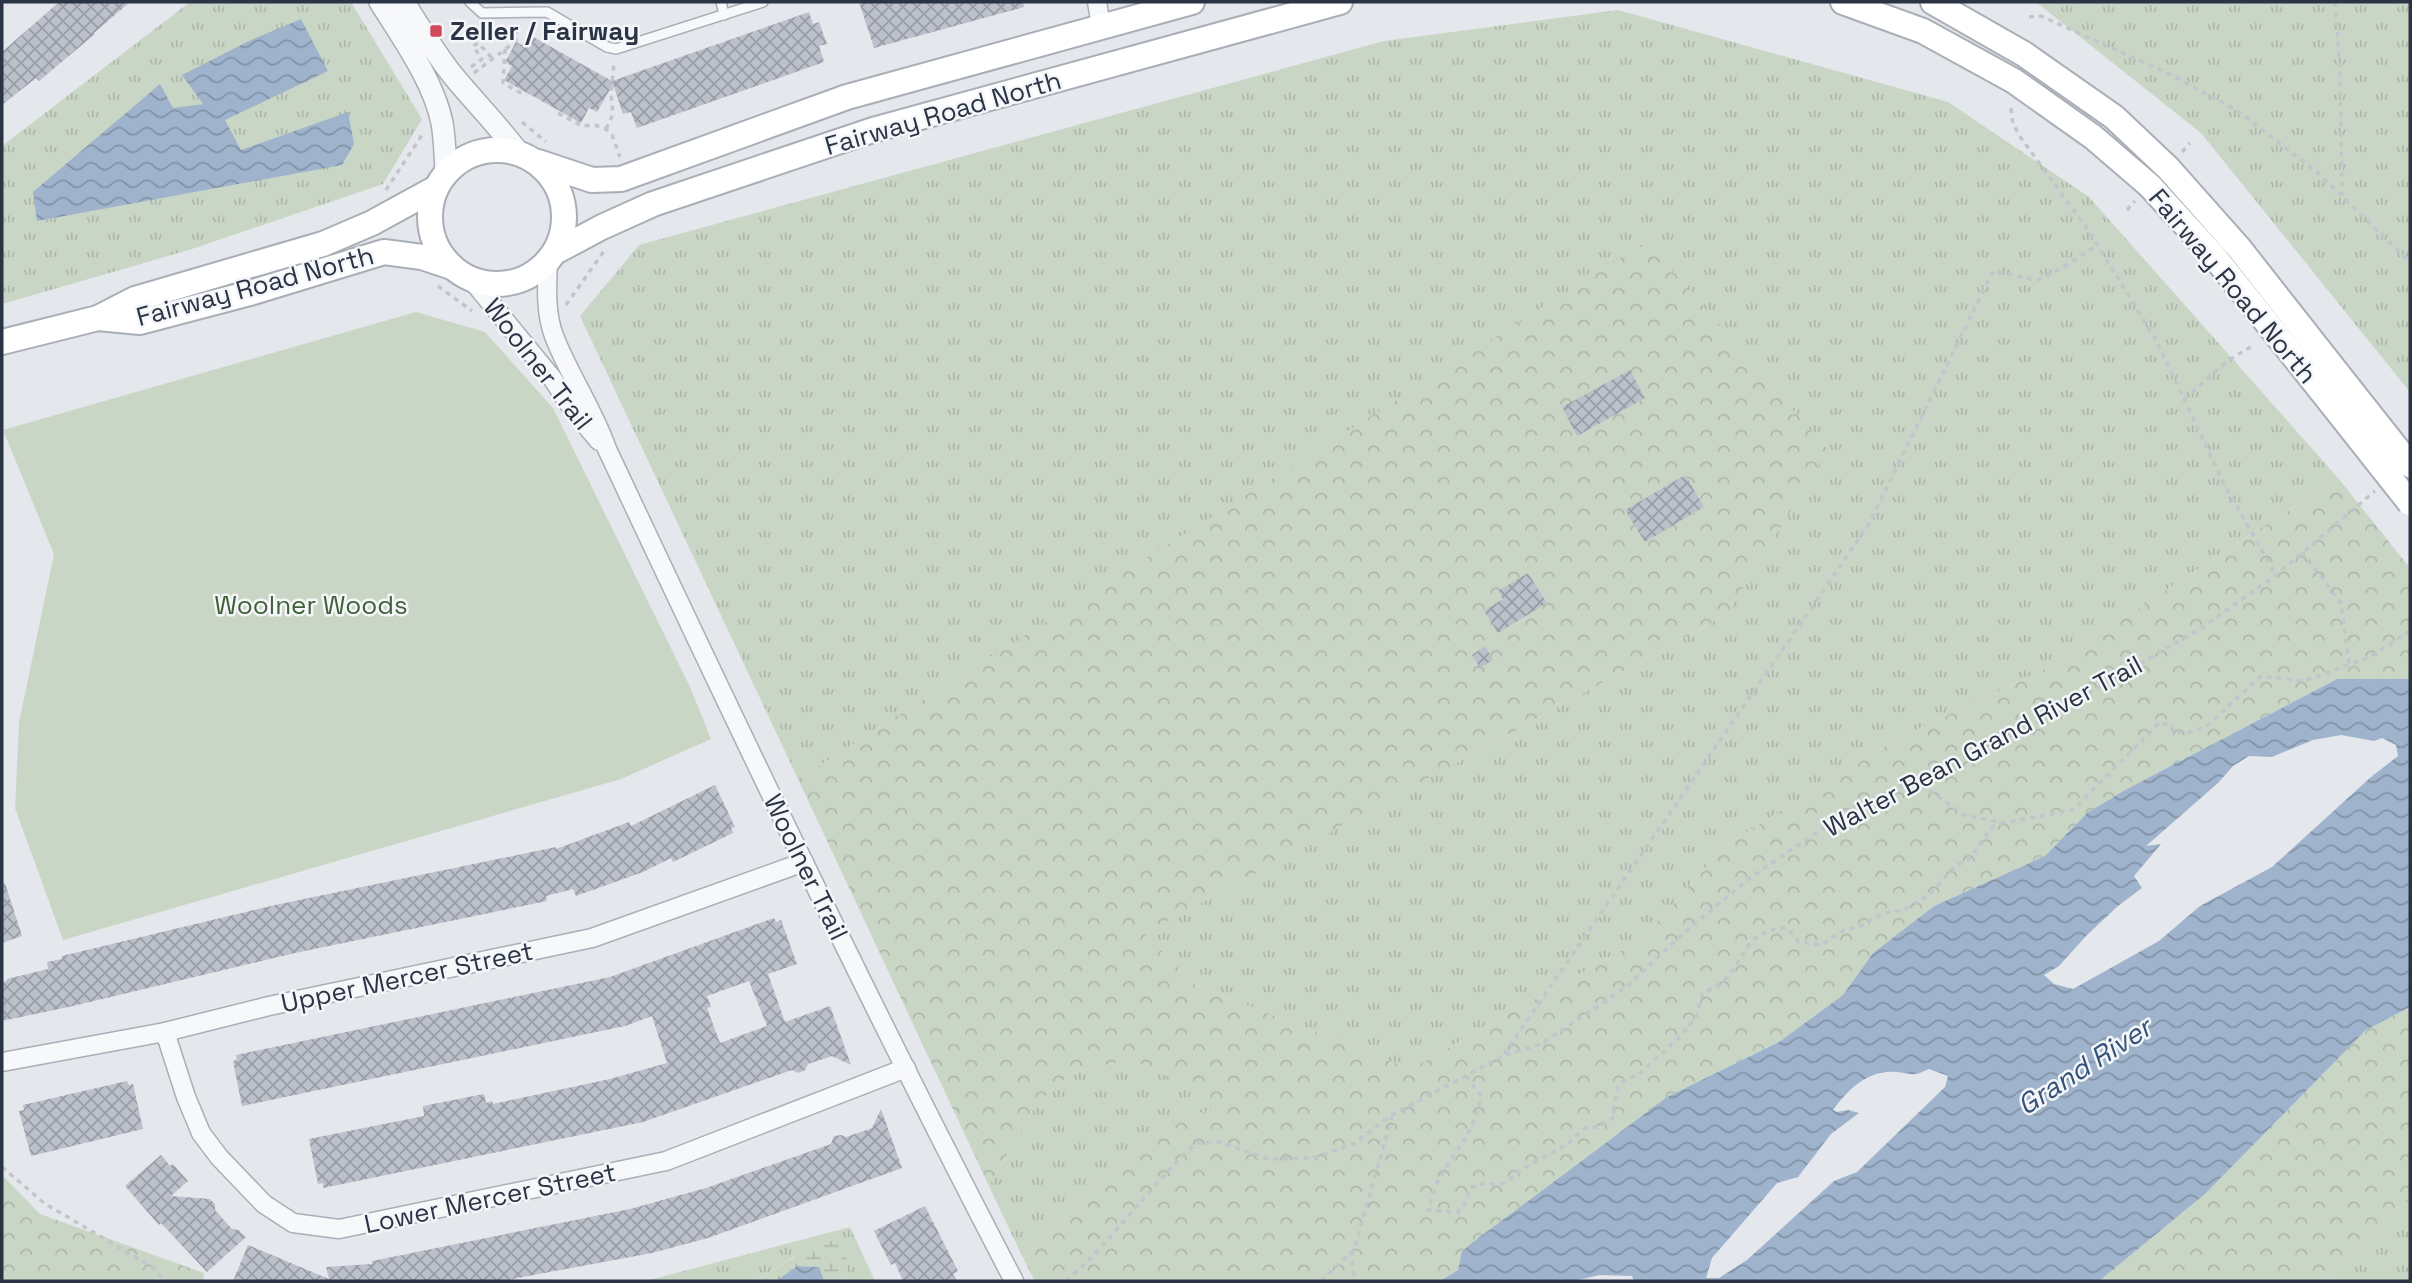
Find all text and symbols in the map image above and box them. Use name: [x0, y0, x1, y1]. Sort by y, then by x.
place label: Zeller / Fairway: [450, 14, 639, 48]
marker: Zeller / Fairway: [428, 23, 444, 39]
street label: Fairway Road North: [821, 63, 1065, 163]
street label: Fairway Road North: [2141, 181, 2325, 391]
street label: Fairway Road North: [133, 238, 377, 334]
street label: Woolner Trail: [476, 291, 600, 437]
park label: Woolner Woods: [214, 588, 408, 622]
street label: Walter Bean Grand River Trail: [1818, 647, 2148, 845]
street label: Woolner Trail: [756, 788, 856, 946]
street label: Upper Mercer Street: [278, 934, 536, 1020]
water label: Grand River: [2010, 1007, 2161, 1123]
street label: Lower Mercer Street: [361, 1155, 619, 1241]

